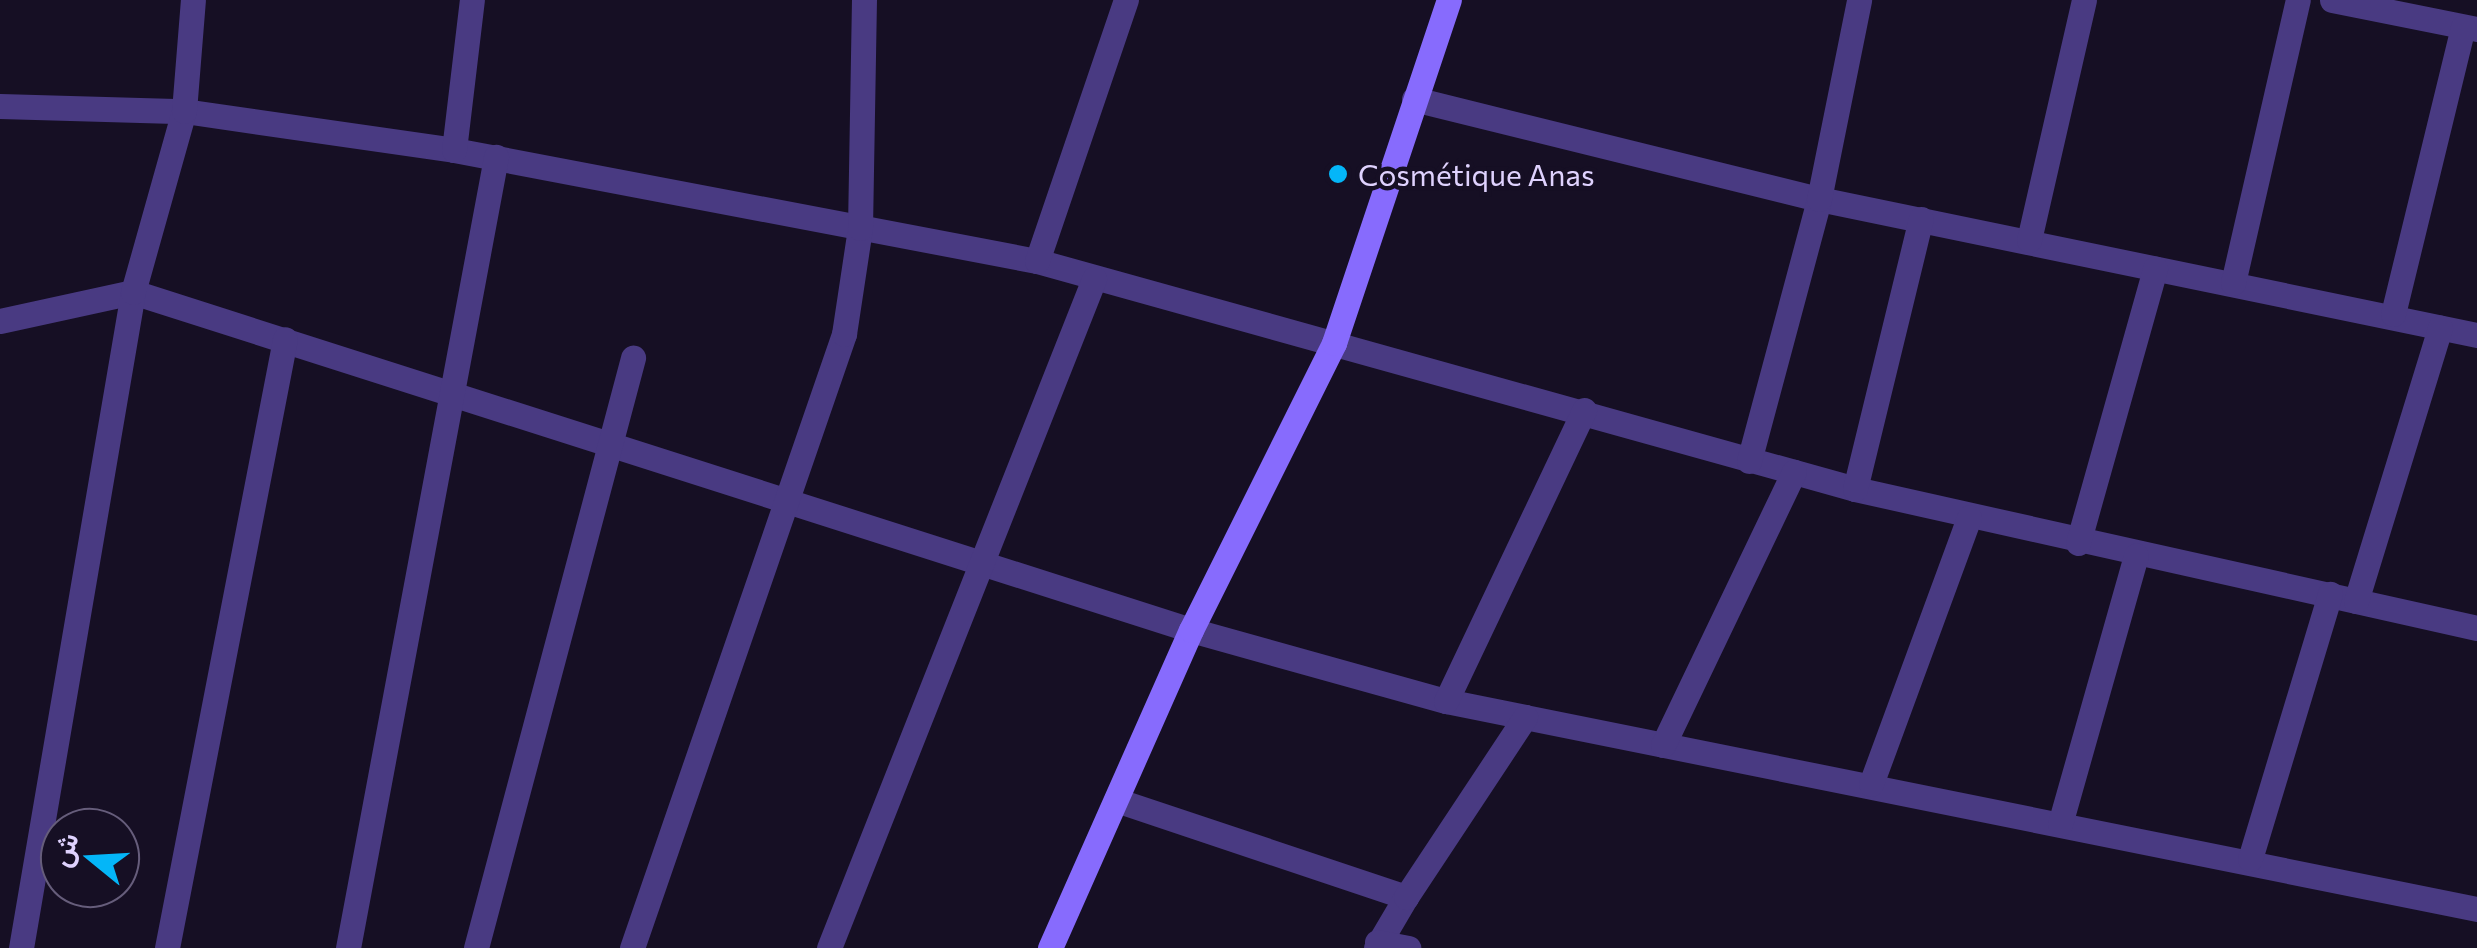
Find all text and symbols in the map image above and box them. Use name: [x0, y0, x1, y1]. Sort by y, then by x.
place label: Cosmétique Anas: [1358, 156, 1595, 192]
marker: Cosmétique Anas: [1327, 163, 1349, 185]
north arrow: [40, 808, 140, 908]
text: ش: [42, 828, 85, 871]

